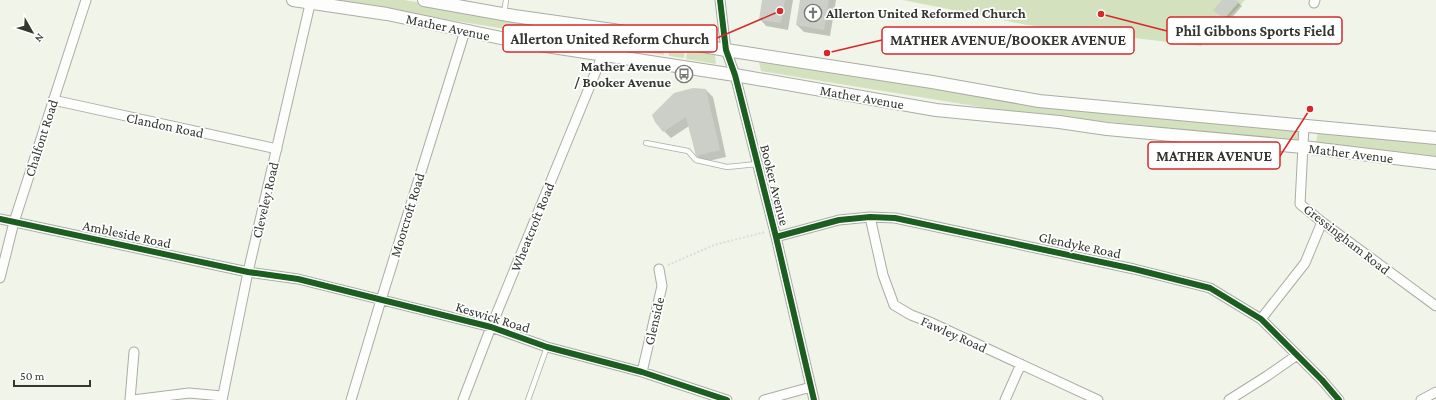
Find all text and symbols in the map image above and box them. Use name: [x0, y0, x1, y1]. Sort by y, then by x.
church icon: Allerton United Reformed Church: [803, 3, 823, 23]
place label: Allerton United Reformed Church: [825, 5, 1026, 21]
street label: Mather Avenue: [405, 10, 491, 44]
north arrow: [12, 12, 52, 52]
callout: Phil Gibbons Sports Field: [1167, 17, 1342, 44]
text: Phil Gibbons Sports Field: [1175, 23, 1336, 39]
callout: Allerton United Reform Church: [503, 25, 717, 52]
callout: MATHER AVENUE/BOOKER AVENUE: [882, 27, 1134, 54]
text: Allerton United Reform Church: [510, 31, 710, 47]
text: N: [32, 32, 47, 45]
text: MATHER AVENUE/BOOKER AVENUE: [890, 32, 1127, 48]
place label: Mather Avenue / Booker Avenue: [574, 58, 671, 90]
bus stop icon: Mather Avenue / Booker Avenue: [674, 64, 694, 84]
street label: Mather Avenue: [819, 82, 905, 112]
street label: Chalfont Road: [21, 97, 61, 179]
street label: Clandon Road: [125, 109, 206, 141]
street label: Mather Avenue: [1308, 140, 1394, 166]
callout: MATHER AVENUE: [1148, 142, 1280, 169]
street label: Booker Avenue: [757, 143, 793, 227]
text: MATHER AVENUE: [1156, 148, 1272, 164]
street label: Cleveley Road: [248, 160, 282, 240]
street label: Moorcroft Road: [387, 170, 428, 259]
street label: Wheatcroft Road: [507, 179, 557, 274]
street label: Gressingham Road: [1301, 200, 1394, 278]
street label: Ambleside Road: [81, 217, 173, 251]
street label: Glendyke Road: [1037, 228, 1123, 262]
street label: Glenside: [641, 295, 667, 347]
street label: Keswick Road: [454, 298, 533, 336]
street label: Fawley Road: [919, 312, 990, 356]
scale bar: [14, 362, 90, 388]
text: 50 m: [20, 369, 45, 383]

